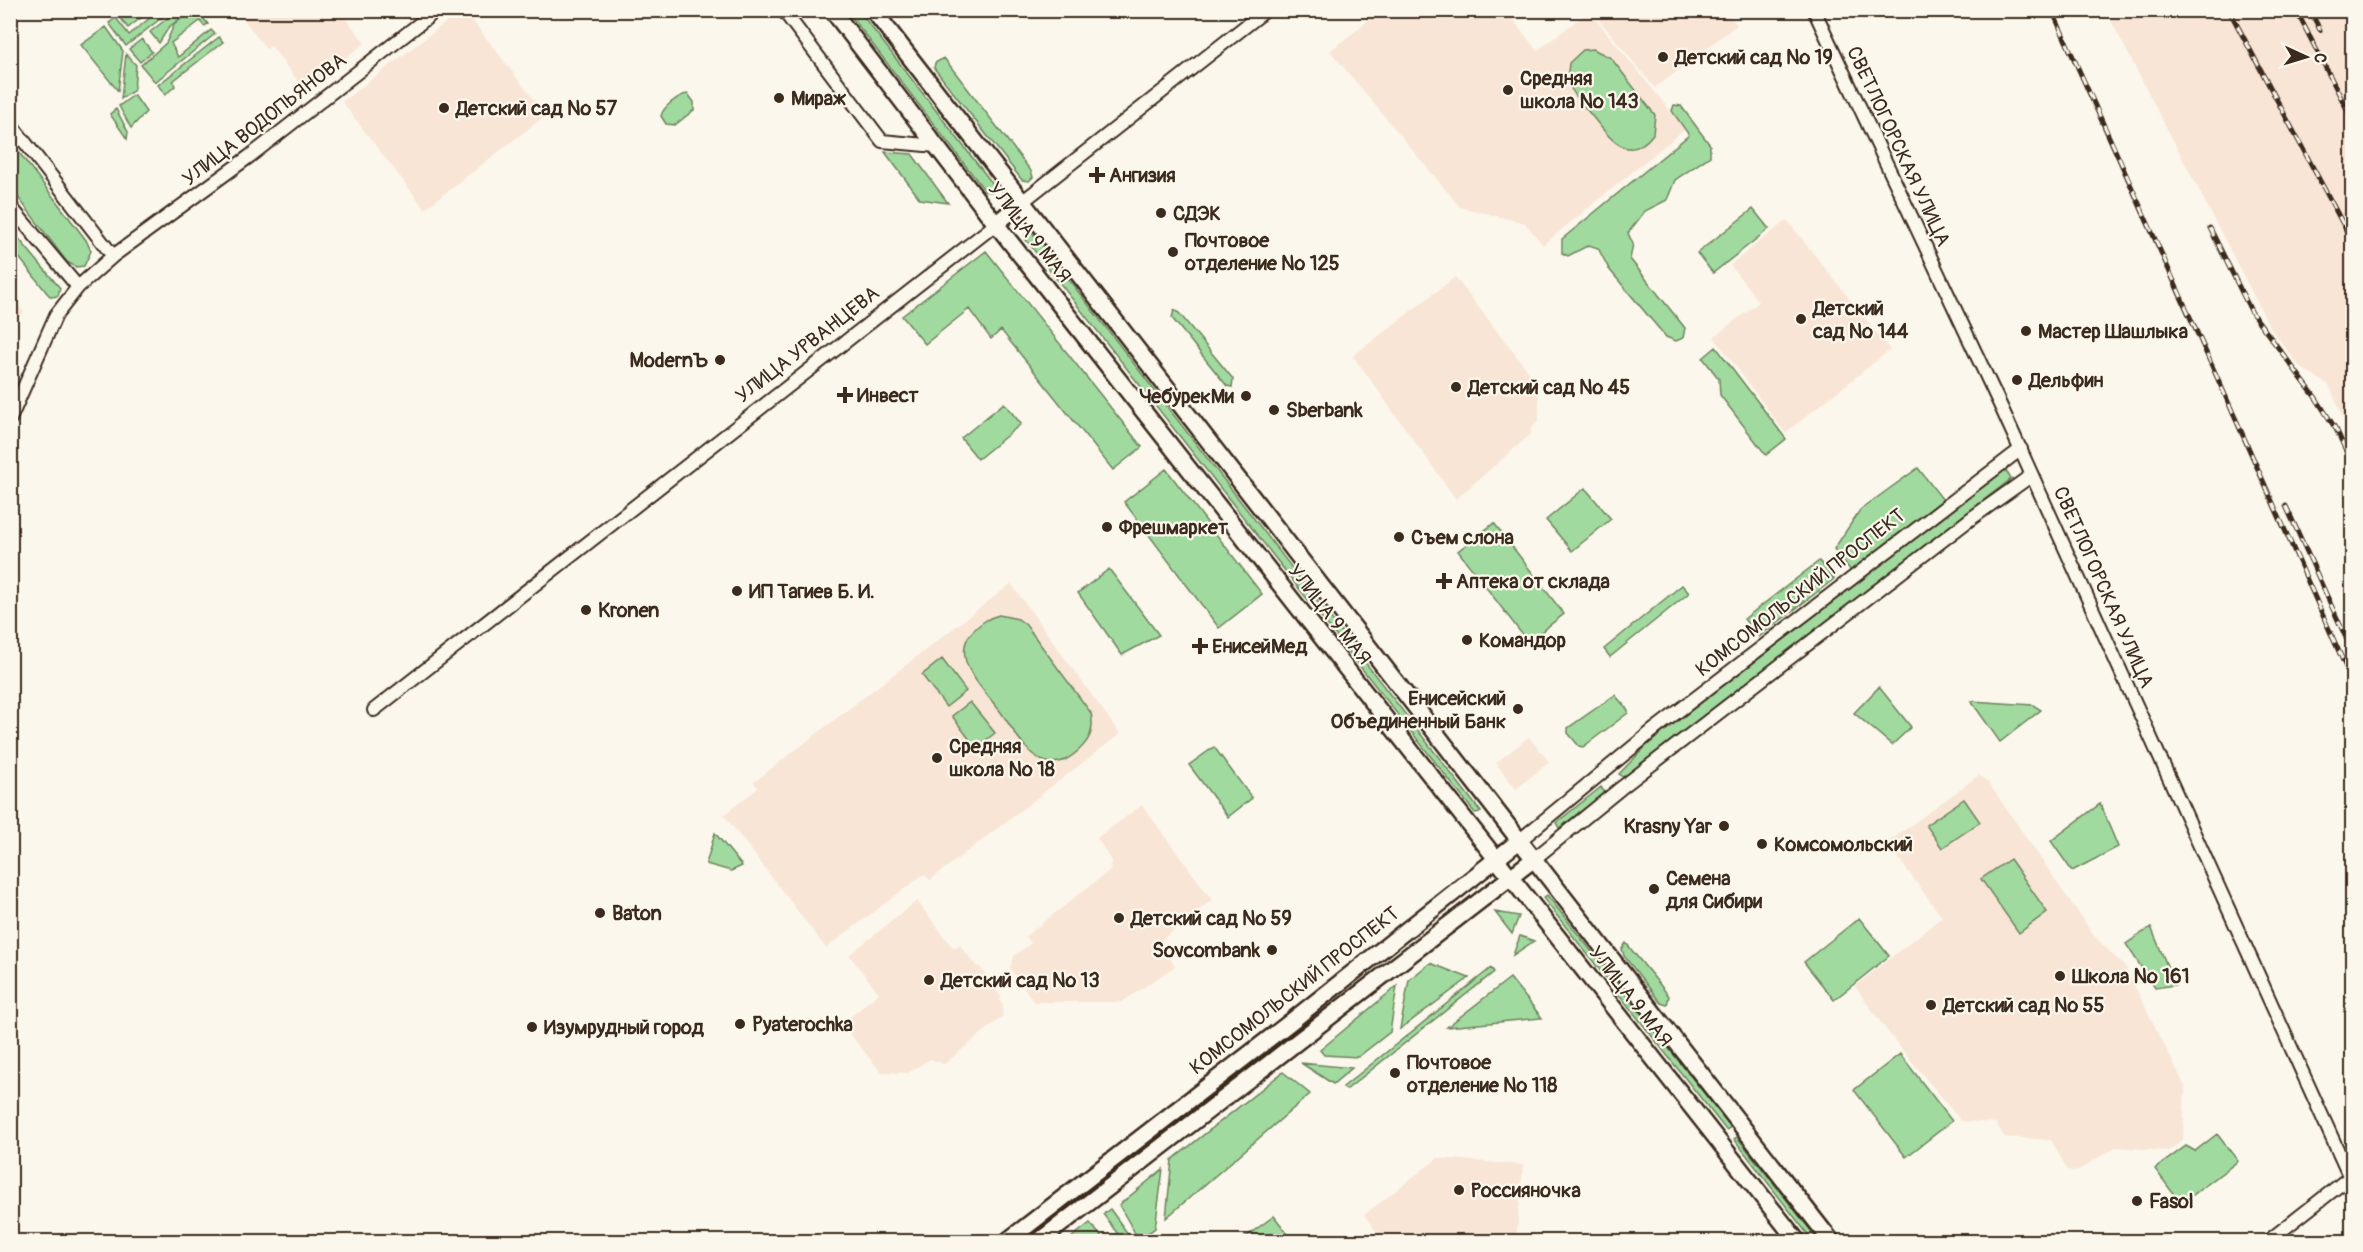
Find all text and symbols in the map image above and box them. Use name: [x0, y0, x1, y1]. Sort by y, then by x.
north arrow: [2276, 27, 2336, 87]
street label: СВЕТЛОГОРСКАЯ УЛИЦА: [1841, 42, 1956, 250]
place label: Детский сад № 19: [1674, 45, 1833, 70]
street label: УЛИЦА ВОДОПЬЯНОВА: [177, 48, 351, 191]
marker: Детский сад № 19: [1656, 50, 1670, 64]
text: С: [2310, 52, 2330, 64]
place label: Средняя школа № 143: [1520, 66, 1639, 114]
marker: Средняя школа № 143: [1501, 83, 1515, 97]
place label: Мираж: [791, 86, 847, 111]
marker: Мираж: [772, 91, 786, 105]
place label: Детский сад № 57: [455, 96, 617, 121]
marker: Детский сад № 57: [437, 101, 451, 115]
place label: Ангизия: [1109, 163, 1176, 188]
marker: Ангизия: [1090, 168, 1104, 182]
street label: УЛИЦА 9 МАЯ: [982, 177, 1077, 288]
place label: СДЭК: [1173, 201, 1221, 226]
marker: СДЭК: [1154, 206, 1168, 220]
place label: Почтовое отделение № 125: [1184, 228, 1340, 276]
marker: Почтовое отделение № 125: [1166, 245, 1180, 259]
street label: УЛИЦА УРВАНЦЕВА: [731, 281, 884, 408]
place label: Детский сад № 144: [1812, 296, 1909, 344]
marker: Детский сад № 144: [1794, 312, 1808, 326]
place label: Мастер Шашлыка: [2038, 319, 2188, 344]
marker: Мастер Шашлыка: [2019, 324, 2033, 338]
place label: ModernЪ: [630, 348, 708, 373]
marker: ModernЪ: [713, 353, 727, 367]
place label: Дельфин: [2028, 368, 2104, 393]
marker: Дельфин: [2010, 373, 2024, 387]
place label: Детский сад № 45: [1467, 375, 1630, 400]
marker: Детский сад № 45: [1449, 380, 1463, 394]
place label: Инвест: [857, 383, 919, 408]
place label: ЧебурекМи: [1139, 384, 1234, 409]
marker: Инвест: [838, 388, 852, 402]
marker: ЧебурекМи: [1239, 389, 1253, 403]
place label: Sberbank: [1286, 398, 1363, 423]
marker: Sberbank: [1267, 403, 1281, 417]
street label: СВЕТЛОГОРСКАЯ УЛИЦА: [2048, 483, 2159, 692]
street label: КОМСОМОЛЬСКИЙ ПРОСПЕКТ: [1691, 503, 1910, 682]
place label: Фрешмаркет: [1118, 515, 1229, 540]
marker: Фрешмаркет: [1100, 520, 1114, 534]
place label: Съем слона: [1411, 525, 1514, 550]
marker: Съем слона: [1392, 530, 1406, 544]
street label: УЛИЦА 9 МАЯ: [1282, 559, 1377, 670]
place label: Аптека от склада: [1456, 569, 1610, 594]
marker: Аптека от склада: [1437, 574, 1451, 588]
place label: ИП Тагиев Б. И.: [749, 579, 875, 604]
marker: ИП Тагиев Б. И.: [730, 584, 744, 598]
place label: Kronen: [598, 598, 659, 623]
marker: Kronen: [579, 603, 593, 617]
place label: Командор: [1479, 628, 1566, 653]
marker: Командор: [1460, 633, 1474, 647]
place label: ЕнисейМед: [1212, 634, 1308, 659]
marker: ЕнисейМед: [1193, 639, 1207, 653]
place label: Енисейский Объединенный Банк: [1330, 686, 1506, 734]
marker: Енисейский Объединенный Банк: [1511, 702, 1525, 716]
place label: Средняя школа № 18: [949, 734, 1055, 782]
marker: Средняя школа № 18: [930, 751, 944, 765]
place label: Krasny Yar: [1624, 814, 1713, 839]
marker: Krasny Yar: [1717, 819, 1731, 833]
place label: Комсомольский: [1774, 832, 1913, 857]
marker: Комсомольский: [1755, 837, 1769, 851]
place label: Семена для Сибири: [1665, 866, 1762, 914]
marker: Семена для Сибири: [1647, 882, 1661, 896]
place label: Baton: [612, 901, 662, 926]
street label: КОМСОМОЛЬСКИЙ ПРОСПЕКТ: [1185, 901, 1404, 1080]
marker: Baton: [593, 906, 607, 920]
place label: Детский сад № 59: [1130, 906, 1292, 931]
marker: Детский сад № 59: [1112, 911, 1126, 925]
place label: Sovcombank: [1152, 938, 1261, 963]
street label: УЛИЦА 9 МАЯ: [1583, 941, 1678, 1052]
marker: Sovcombank: [1265, 943, 1279, 957]
place label: Школа № 161: [2071, 964, 2189, 989]
place label: Детский сад № 13: [940, 968, 1100, 993]
marker: Школа № 161: [2053, 969, 2067, 983]
marker: Детский сад № 13: [922, 973, 936, 987]
place label: Детский сад № 55: [1942, 993, 2104, 1018]
marker: Детский сад № 55: [1924, 998, 1938, 1012]
place label: Pyaterochka: [752, 1012, 853, 1037]
place label: Изумрудный город: [544, 1015, 705, 1040]
marker: Pyaterochka: [733, 1017, 747, 1031]
marker: Изумрудный город: [525, 1020, 539, 1034]
place label: Почтовое отделение № 118: [1406, 1050, 1557, 1098]
marker: Почтовое отделение № 118: [1388, 1066, 1402, 1080]
place label: Россияночка: [1471, 1178, 1581, 1203]
marker: Россияночка: [1452, 1183, 1466, 1197]
place label: Fasol: [2149, 1189, 2194, 1214]
marker: Fasol: [2130, 1194, 2144, 1208]

